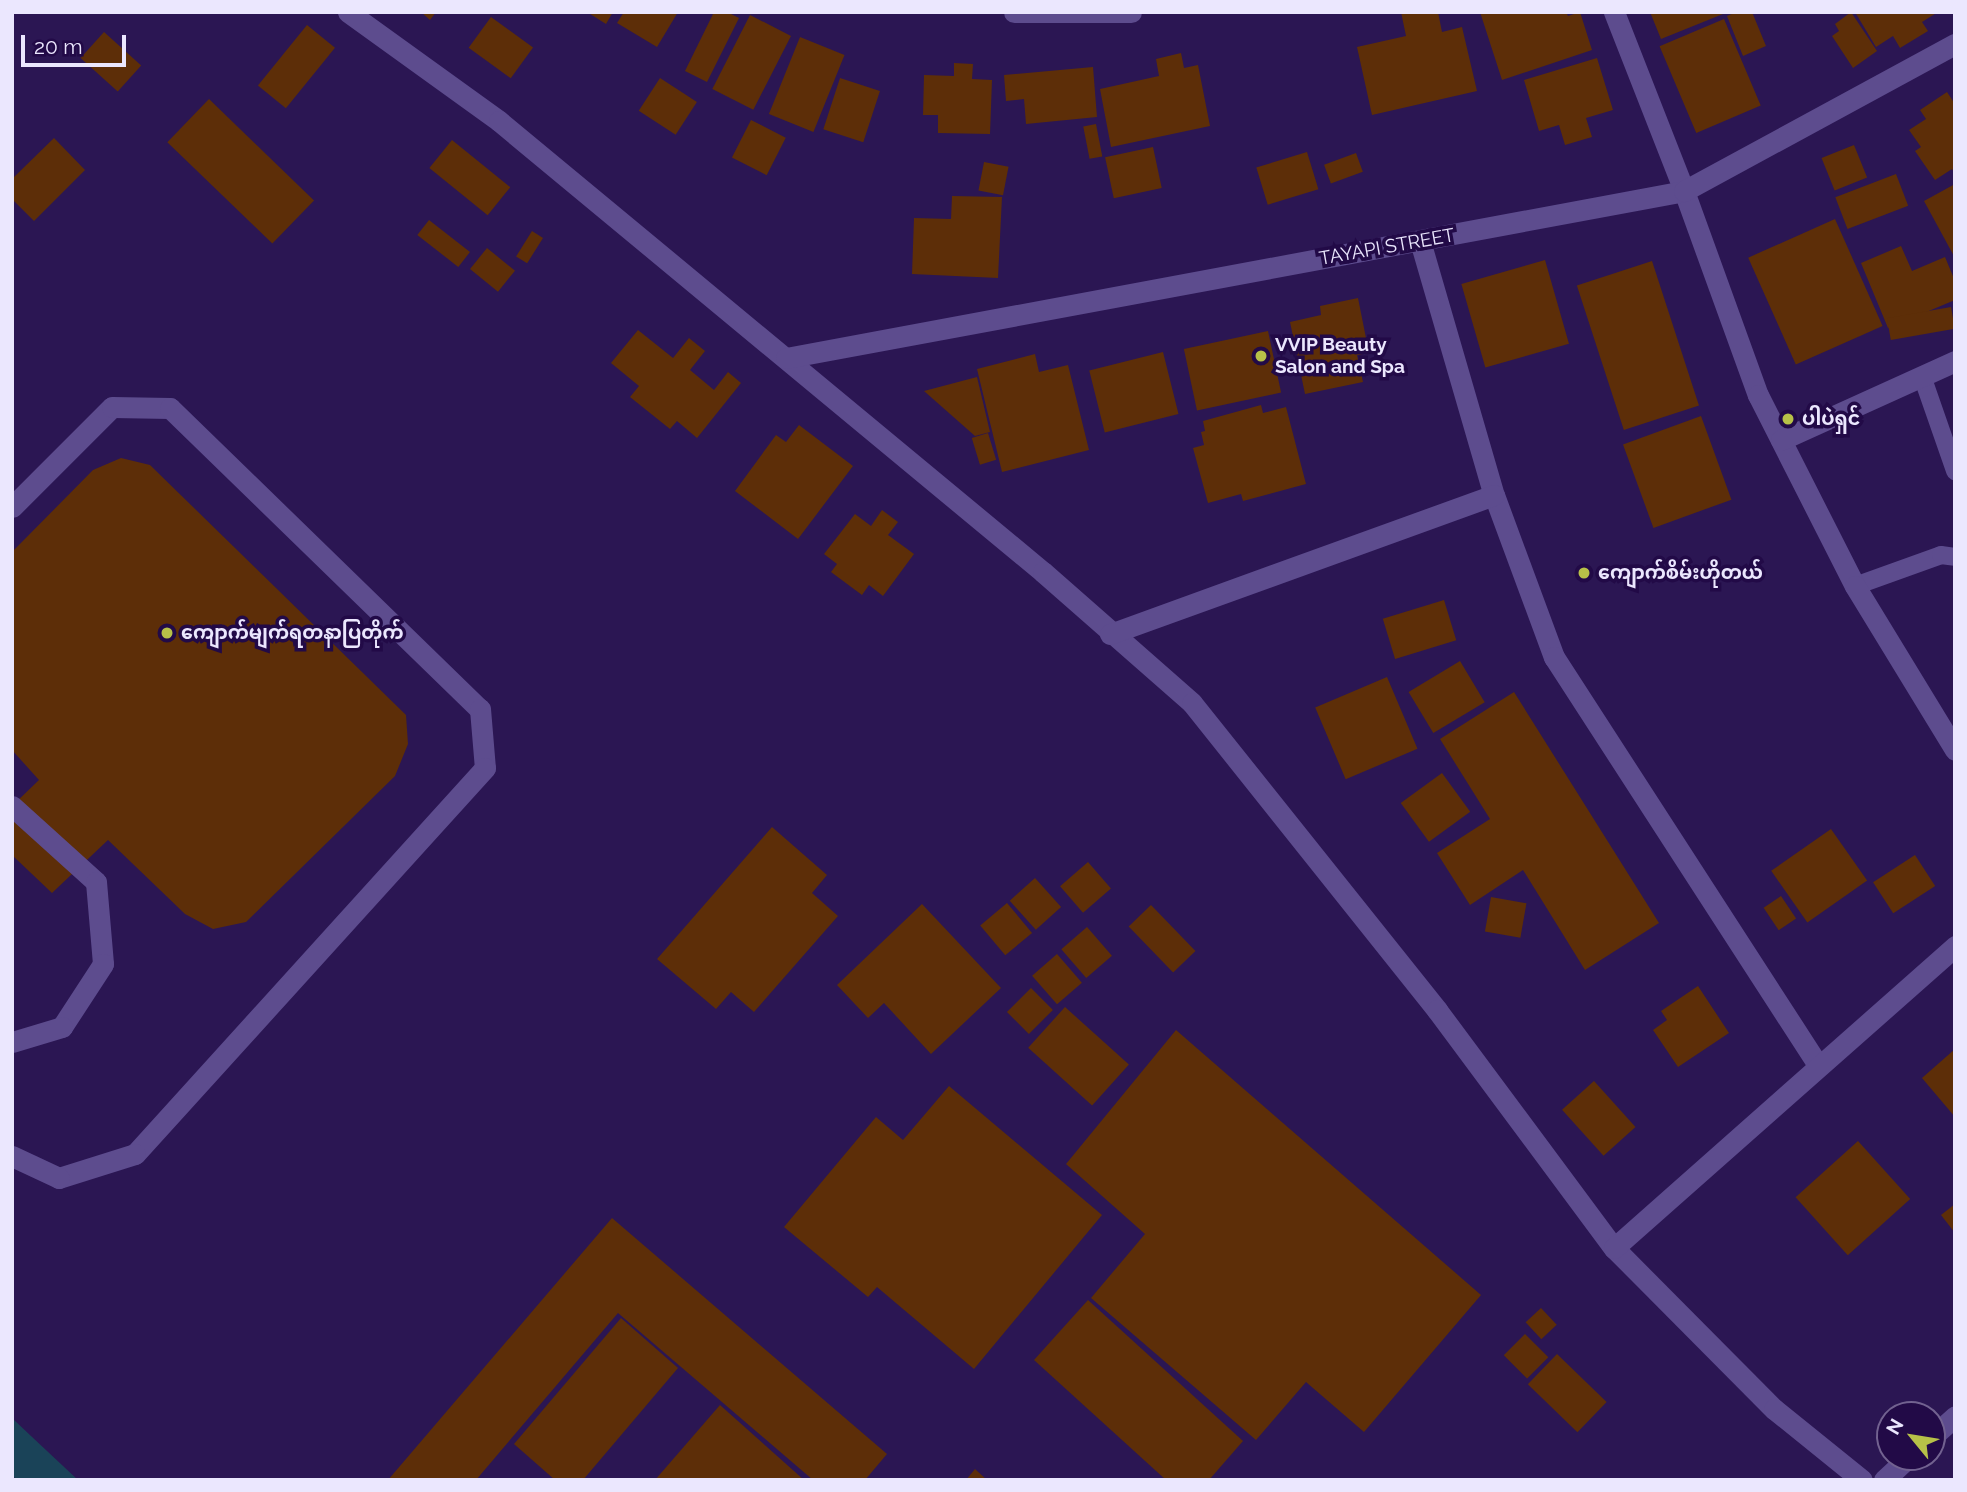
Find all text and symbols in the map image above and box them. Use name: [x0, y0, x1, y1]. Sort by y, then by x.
scale bar: [24, 21, 130, 65]
text: 20 m: [34, 34, 82, 59]
street label: TAYAPI STREET: [1318, 224, 1456, 270]
place label: VVIP Beauty Salon and Spa: [1275, 334, 1405, 378]
marker: VVIP Beauty Salon and Spa: [1253, 348, 1269, 364]
place label: ပါပဲရှင်: [1802, 408, 1860, 430]
marker: ပါပဲရှင်: [1780, 411, 1796, 427]
place label: ကျောက်စိမ်းဟိုတယ်: [1598, 562, 1763, 584]
marker: ကျောက်စိမ်းဟိုတယ်: [1576, 565, 1592, 581]
place label: ကျောက်မျက်ရတနာပြတိုက်: [181, 622, 404, 644]
marker: ကျောက်မျက်ရတနာပြတိုက်: [159, 625, 175, 641]
north arrow: [1876, 1401, 1946, 1471]
text: N: [1881, 1415, 1908, 1438]

